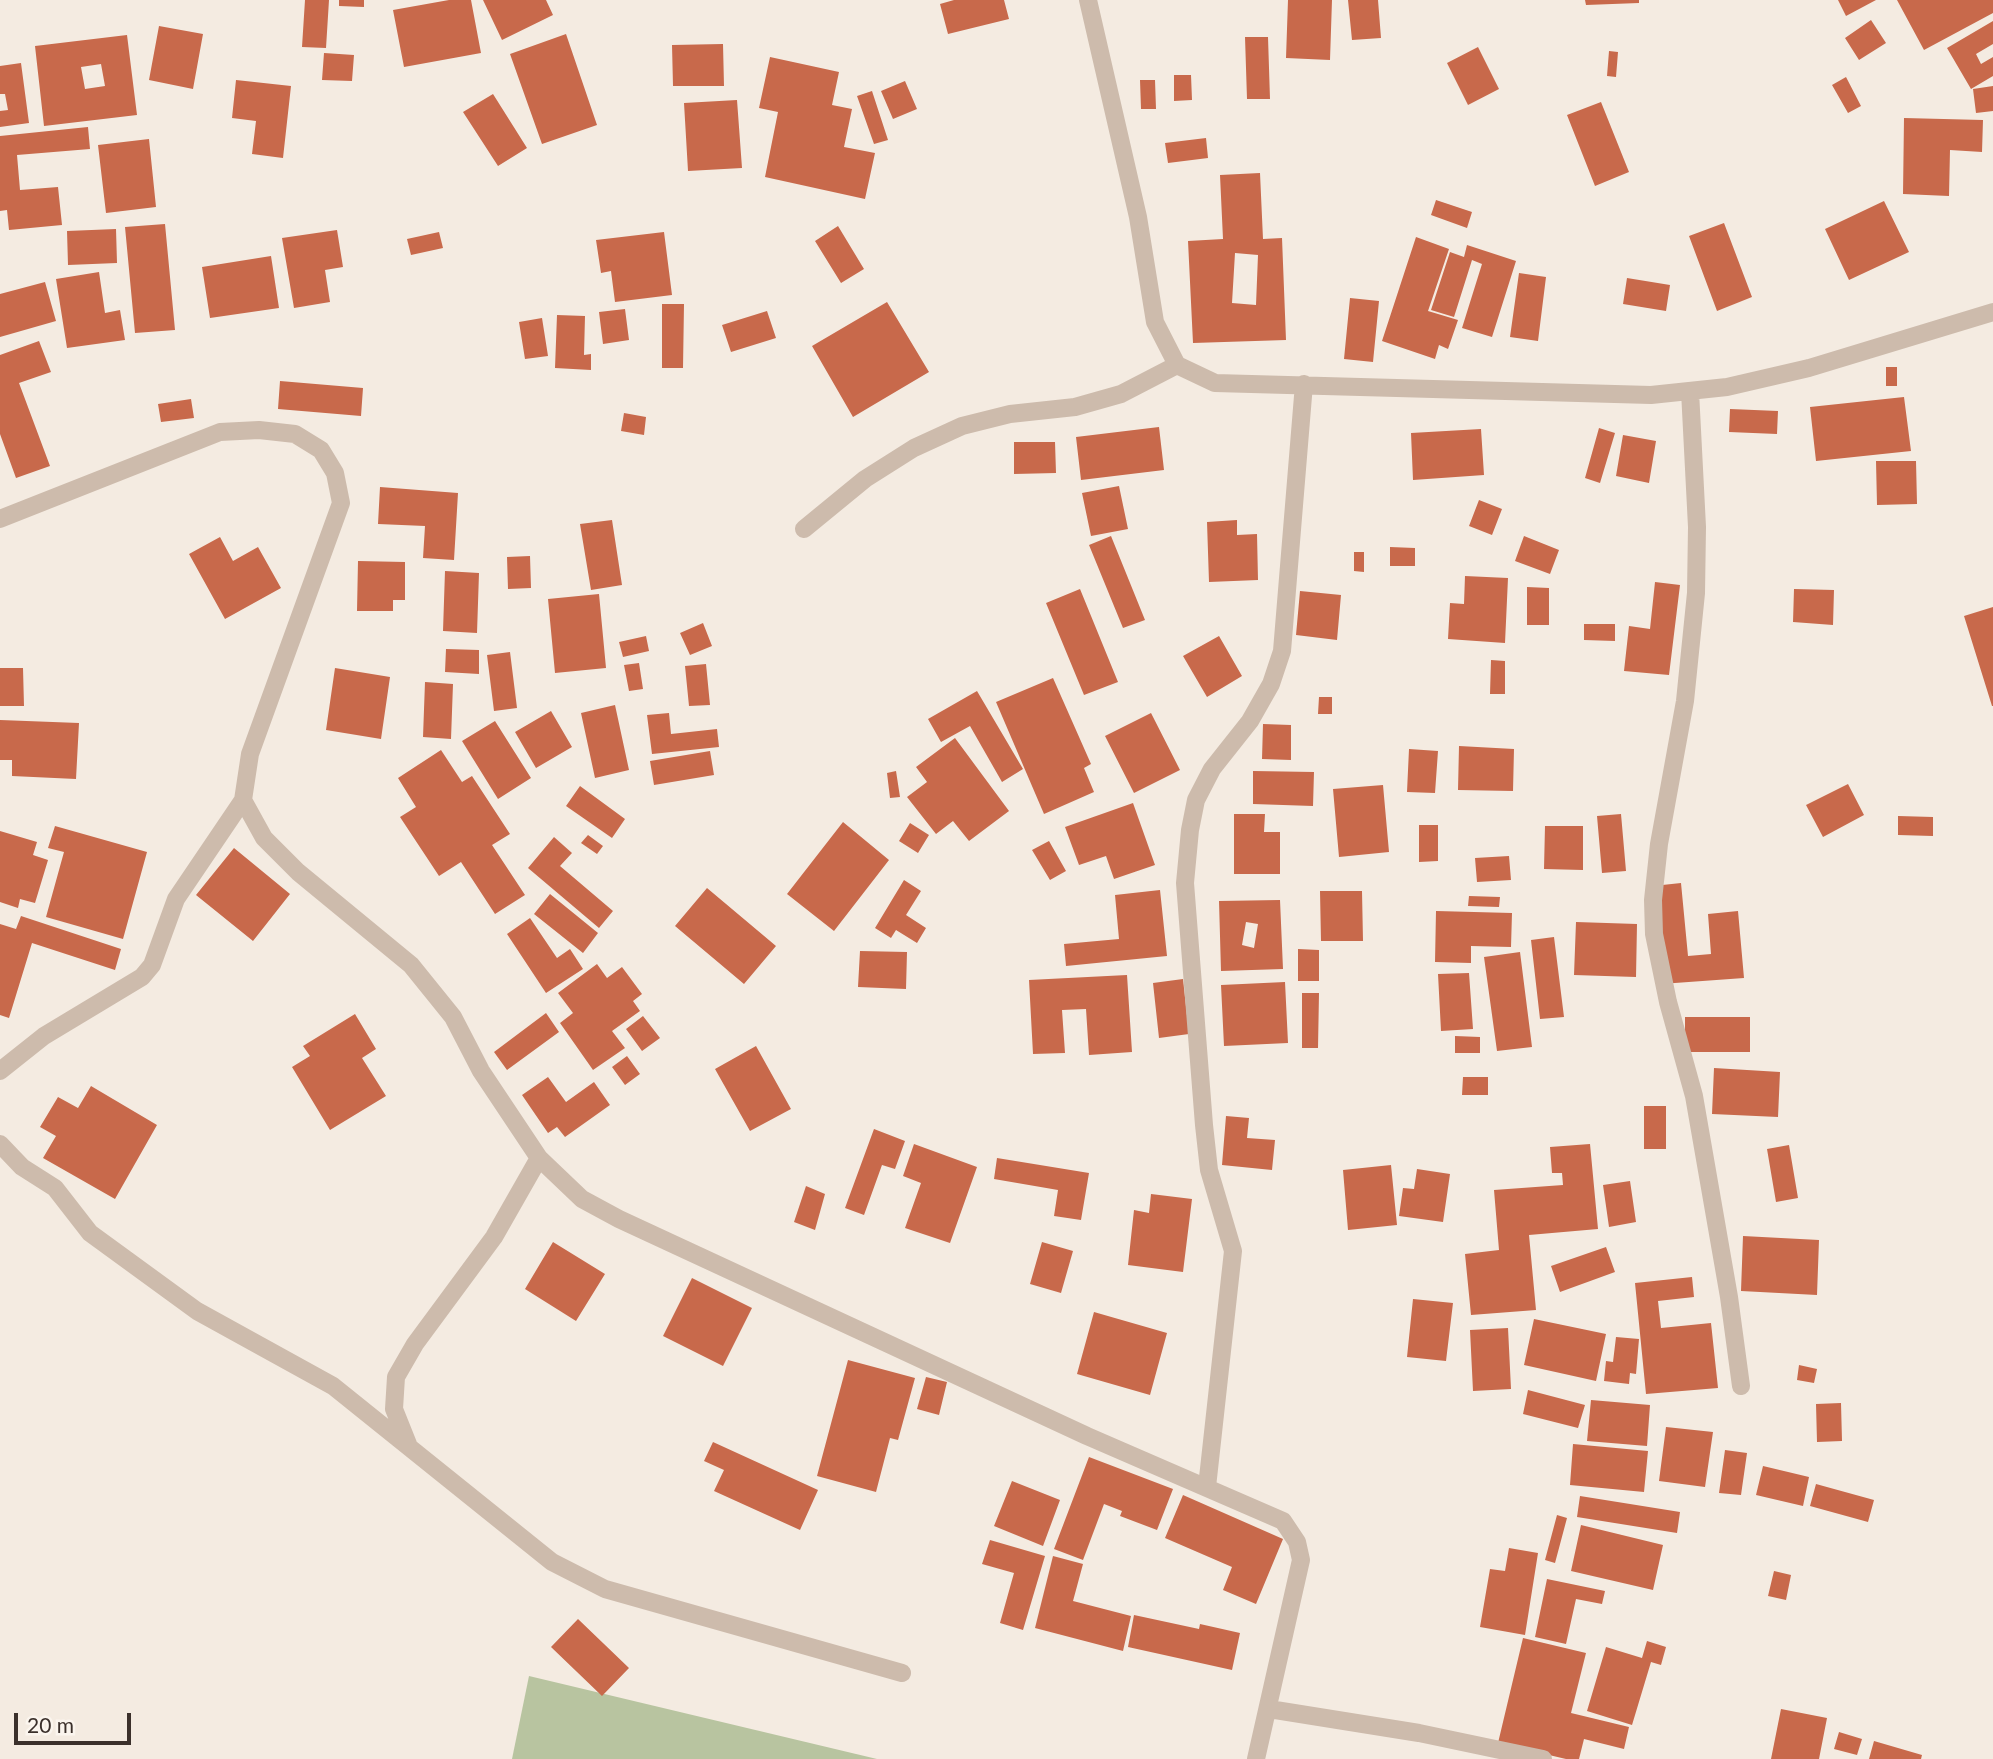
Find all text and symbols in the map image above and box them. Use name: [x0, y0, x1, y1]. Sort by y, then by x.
scale bar: [18, 1700, 135, 1744]
text: 20 m: [27, 1712, 74, 1737]

